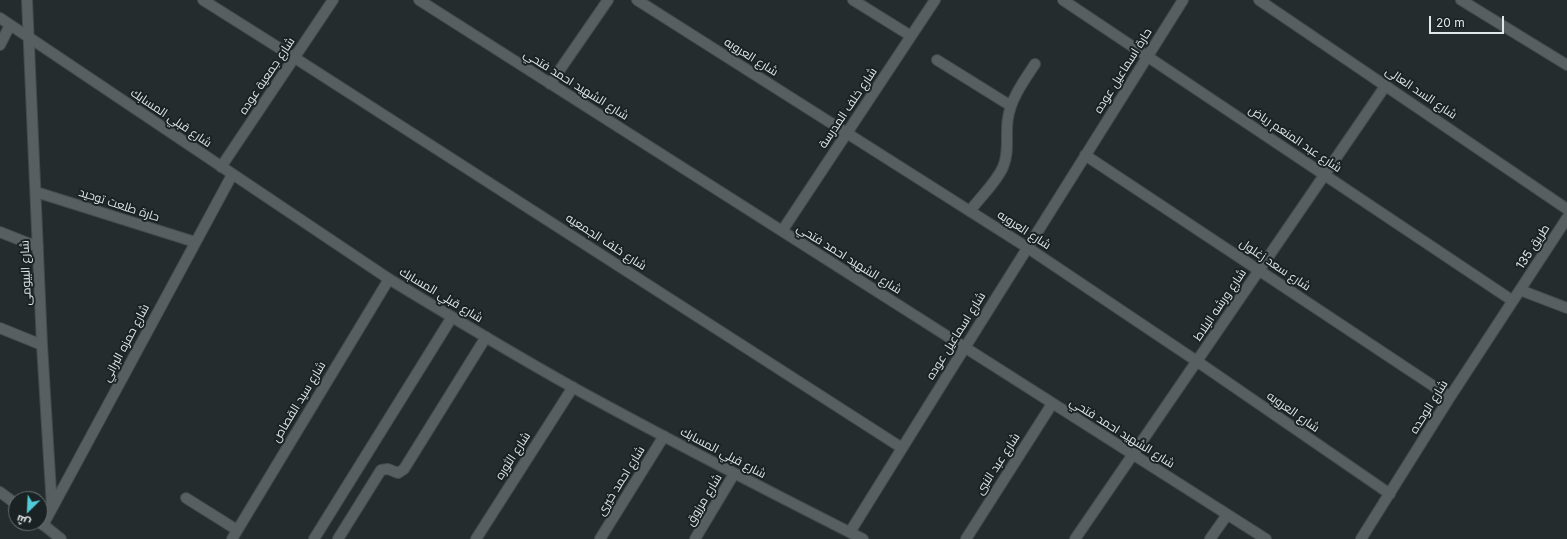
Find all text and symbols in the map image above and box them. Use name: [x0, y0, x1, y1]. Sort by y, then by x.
scale bar: [1431, 8, 1506, 34]
text: 20 m: [1436, 15, 1465, 30]
street label: حارة اسماعيل عوده: [1091, 26, 1155, 116]
street label: شارع جمعية عوده: [236, 35, 298, 117]
street label: شارع العروبه: [721, 35, 781, 79]
street label: شارع الشهيد احمد فتحي: [521, 47, 631, 123]
street label: شارع السد العالى: [1382, 64, 1460, 122]
street label: شارع خلف المدرسة: [816, 65, 880, 151]
street label: شارع قبلي المسابك: [128, 85, 214, 151]
street label: شارع عبد المنعم رياض: [1246, 102, 1344, 176]
street label: حارة طلعت توحيد: [77, 185, 161, 225]
street label: شارع العروبه: [994, 207, 1054, 253]
street label: شارع خلف الجمعيه: [563, 211, 649, 273]
street label: شارع الشهيد احمد فتحي: [794, 221, 904, 297]
street label: طريق 135: [1513, 222, 1553, 272]
street label: شارع سعد زغلول: [1237, 236, 1313, 294]
street label: شارع البيومى: [18, 240, 34, 306]
street label: شارع قبلي المسابك: [397, 264, 485, 326]
street label: شارع ورشه البلاط: [1191, 266, 1249, 344]
street label: شارع اسماعيل عوده: [923, 290, 989, 382]
street label: شارع حمزه البراني: [99, 302, 153, 384]
street label: شارع سيد القصاص: [269, 359, 329, 445]
street label: شارع الوحده: [1407, 378, 1451, 436]
street label: شارع العروبه: [1264, 389, 1322, 435]
street label: شارع الشهيد احمد فتحي: [1067, 395, 1177, 471]
street label: شارع قبلي المسابك: [678, 424, 768, 482]
street label: شارع الثوره: [492, 430, 534, 482]
street label: شارع عبد النبى: [973, 431, 1023, 497]
street label: شارع احمد خيرى: [594, 444, 648, 518]
street label: شارع مرزوق: [683, 471, 725, 529]
north arrow: [8, 491, 48, 531]
text: ش: [14, 512, 33, 530]

